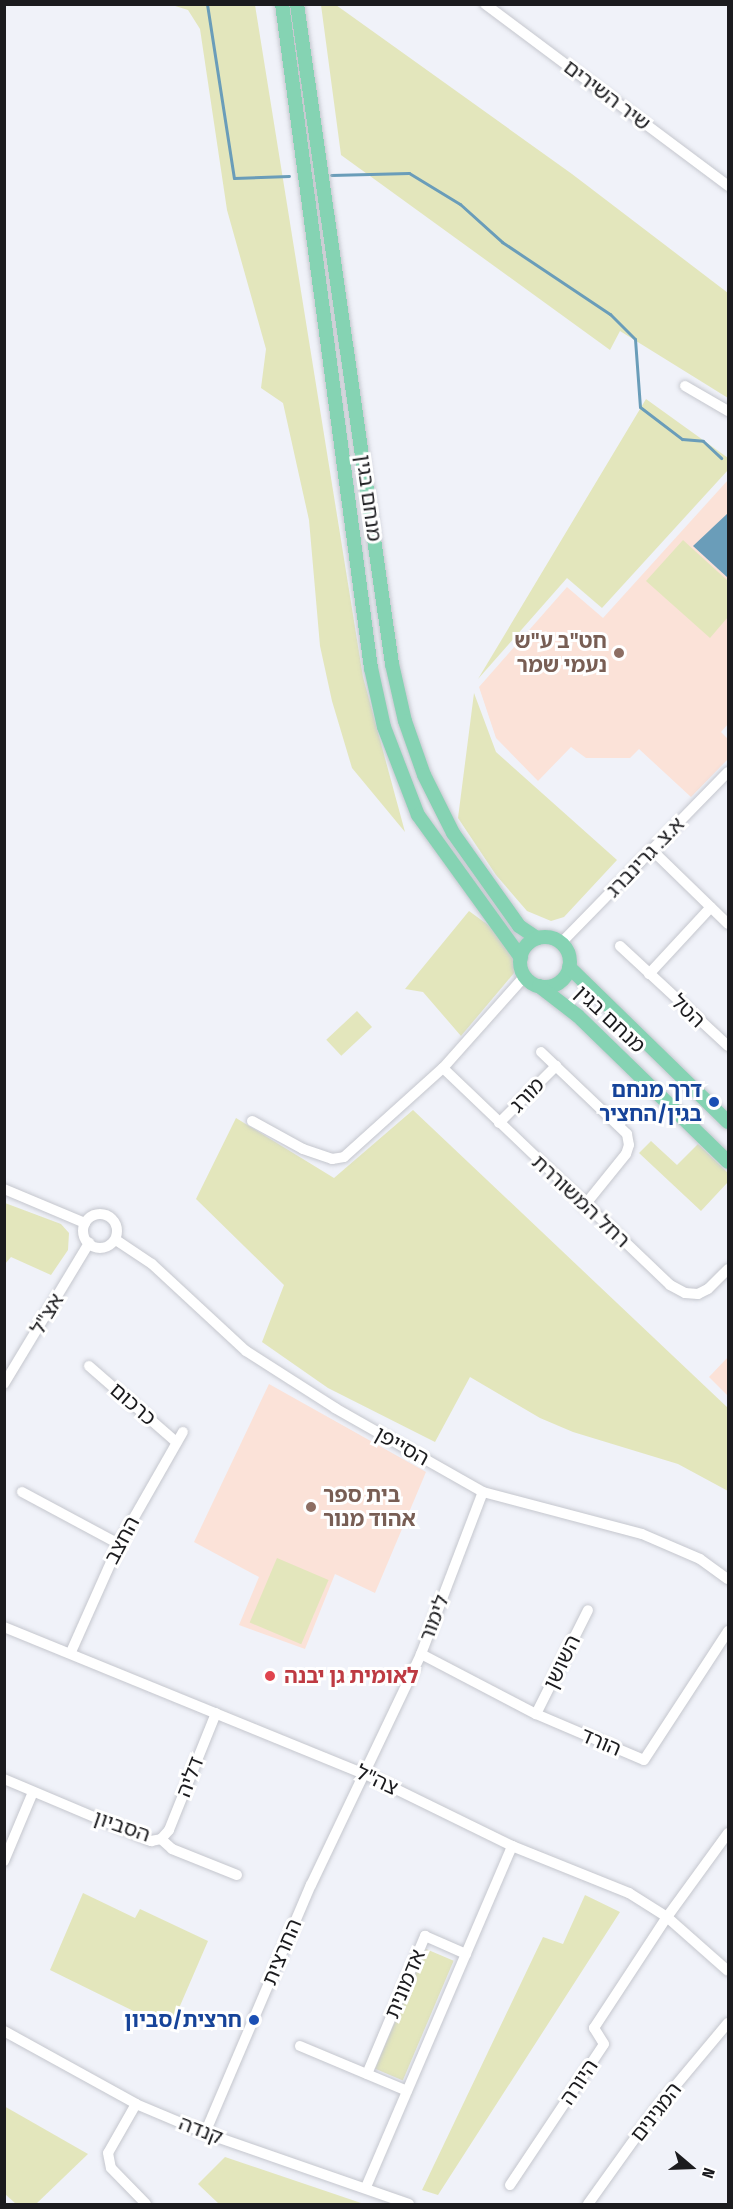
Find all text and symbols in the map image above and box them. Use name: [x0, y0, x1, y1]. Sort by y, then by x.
street label: שיר השירים: [559, 54, 655, 136]
street label: מנחם בגין: [350, 453, 388, 543]
place label: חט"ב ע"ש נעמי שמר: [514, 628, 607, 678]
marker: חט"ב ע"ש נעמי שמר: [612, 646, 626, 660]
street label: א.צ. גרינברג: [600, 812, 690, 902]
street label: מנחם בגין: [569, 980, 651, 1058]
street label: הטל: [666, 989, 710, 1033]
street label: מורג: [504, 1072, 550, 1118]
place label: דרך מנחם בגין/החציר: [599, 1077, 702, 1127]
marker: דרך מנחם בגין/החציר: [707, 1095, 721, 1109]
street label: רחל המשוררת: [527, 1149, 635, 1253]
street label: אצ"ל: [25, 1289, 69, 1339]
street label: כרכום: [105, 1377, 161, 1431]
street label: הסייפן: [370, 1421, 434, 1471]
place label: בית ספר אהוד מנור: [323, 1482, 416, 1532]
marker: בית ספר אהוד מנור: [304, 1500, 318, 1514]
street label: החצב: [99, 1512, 145, 1568]
street label: לימור: [414, 1591, 454, 1645]
street label: השושן: [538, 1631, 586, 1693]
place label: לאומית גן יבנה: [284, 1663, 419, 1689]
marker: לאומית גן יבנה: [261, 1667, 279, 1685]
street label: הורד: [577, 1722, 625, 1762]
street label: דליה: [171, 1753, 209, 1801]
street label: צה"ל: [352, 1759, 402, 1801]
street label: הסביון: [90, 1805, 154, 1847]
street label: החרצית: [257, 1915, 307, 1989]
street label: אדמונית: [379, 1946, 431, 2022]
place label: חרצית/סביון: [124, 2007, 242, 2033]
marker: חרצית/סביון: [247, 2013, 261, 2027]
street label: היורה: [555, 2054, 603, 2110]
street label: המגינים: [625, 2077, 687, 2147]
street label: קנדה: [175, 2110, 227, 2150]
north arrow: [661, 2137, 721, 2197]
text: N: [698, 2165, 719, 2181]

